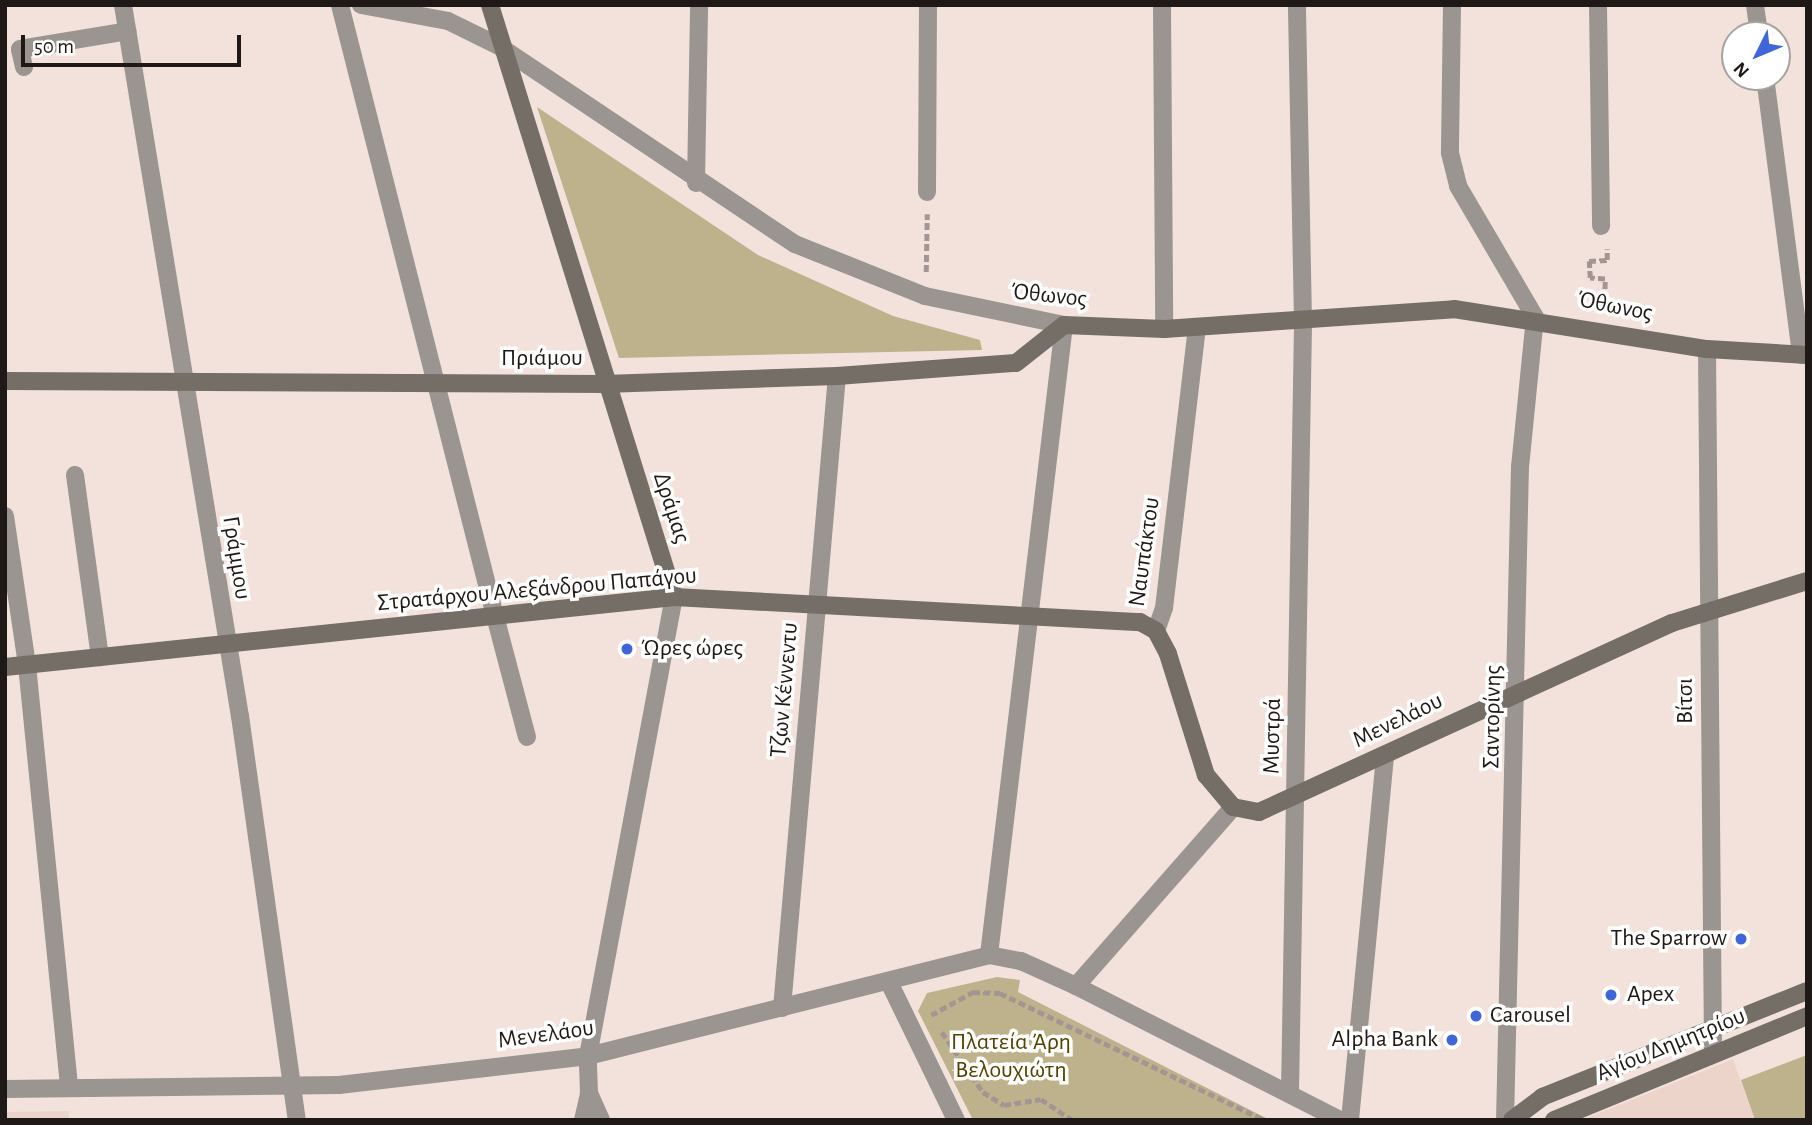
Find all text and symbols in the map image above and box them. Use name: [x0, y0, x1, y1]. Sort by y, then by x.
scale bar: [24, 21, 245, 65]
north arrow: [1721, 21, 1791, 91]
text: 50 m: [34, 36, 74, 57]
text: N: [1730, 58, 1753, 81]
street label: Όθωνος: [1010, 278, 1088, 314]
street label: Όθωνος: [1575, 286, 1655, 328]
street label: Πριάμου: [501, 345, 583, 373]
street label: Δράμας: [646, 469, 696, 547]
street label: Ναυπάκτου: [1123, 495, 1167, 609]
street label: Γράμμου: [215, 514, 257, 602]
street label: Στρατάρχου Αλεξάνδρου Παπάγου: [376, 562, 698, 618]
street label: Τζων Κέννεντυ: [765, 621, 805, 759]
place label: Ώρες ώρες: [641, 635, 743, 663]
marker: Ώρες ώρες: [619, 641, 635, 657]
street label: Σαντορίνης: [1478, 665, 1508, 769]
street label: Βίτσι: [1672, 678, 1700, 724]
street label: Μενελάου: [1348, 687, 1448, 755]
street label: Μυστρά: [1258, 698, 1288, 774]
place label: The Sparrow: [1610, 925, 1727, 953]
marker: The Sparrow: [1733, 931, 1749, 947]
place label: Apex: [1627, 981, 1674, 1009]
marker: Apex: [1601, 985, 1621, 1005]
place label: Carousel: [1490, 1002, 1571, 1030]
street label: Αγίου Δημητρίου: [1592, 1002, 1750, 1088]
marker: Carousel: [1468, 1008, 1484, 1024]
street label: Μενελάου: [496, 1014, 596, 1056]
place label: Alpha Bank: [1331, 1026, 1438, 1054]
park label: Πλατεία Άρη Βελουχιώτη: [951, 1029, 1071, 1085]
marker: Alpha Bank: [1444, 1032, 1460, 1048]

